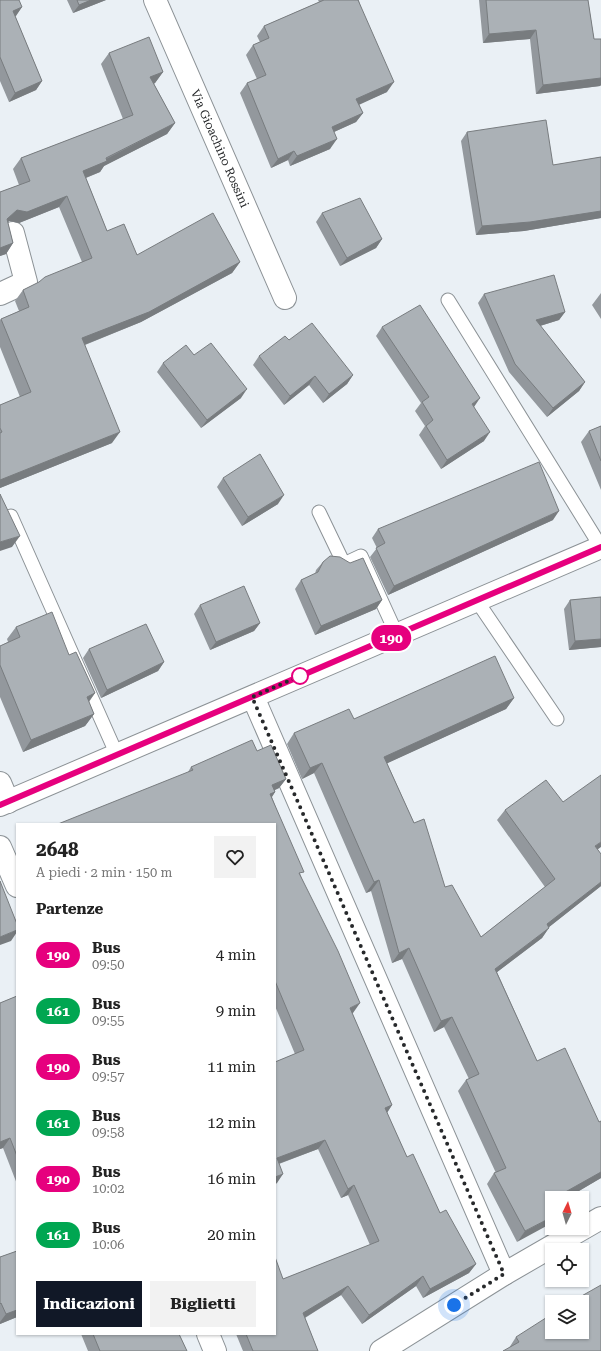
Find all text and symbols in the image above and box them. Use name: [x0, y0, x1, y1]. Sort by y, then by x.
street label: Via Gioachino Rossini: [188, 87, 252, 210]
line badge: 190: [368, 625, 414, 651]
text: 190: [379, 630, 403, 646]
unlabelled marker: [291, 667, 309, 685]
button: heart: [214, 836, 256, 878]
text: 2648: [36, 838, 79, 861]
text: A piedi · 2 min · 150 m: [36, 865, 172, 880]
text: Partenze: [36, 900, 103, 918]
text: Bus: [92, 939, 120, 957]
text: 4 min: [216, 946, 256, 964]
text: 190: [46, 947, 70, 963]
text: 09:50: [92, 957, 124, 972]
text: Bus: [92, 995, 120, 1013]
text: 9 min: [216, 1002, 256, 1020]
text: 161: [46, 1003, 70, 1019]
text: 09:55: [92, 1013, 124, 1028]
text: Bus: [92, 1051, 120, 1069]
text: 11 min: [207, 1058, 256, 1076]
text: 190: [46, 1059, 70, 1075]
text: 09:57: [92, 1069, 124, 1084]
text: Bus: [92, 1107, 120, 1125]
text: 12 min: [207, 1114, 256, 1132]
text: 161: [46, 1115, 70, 1131]
text: 09:58: [92, 1125, 124, 1140]
text: Bus: [92, 1163, 120, 1181]
text: 16 min: [207, 1170, 256, 1188]
text: 190: [46, 1171, 70, 1187]
text: 10:02: [92, 1181, 124, 1196]
north arrow: [545, 1191, 589, 1235]
map controls: [545, 1191, 589, 1339]
text: Bus: [92, 1219, 120, 1237]
text: 20 min: [207, 1226, 256, 1244]
text: 161: [46, 1227, 70, 1243]
text: 10:06: [92, 1237, 124, 1252]
button: locate: [545, 1243, 589, 1287]
button: Indicazioni: [36, 1281, 142, 1327]
button: Biglietti: [150, 1281, 256, 1327]
your location: [444, 1295, 464, 1315]
button: layers: [545, 1295, 589, 1339]

